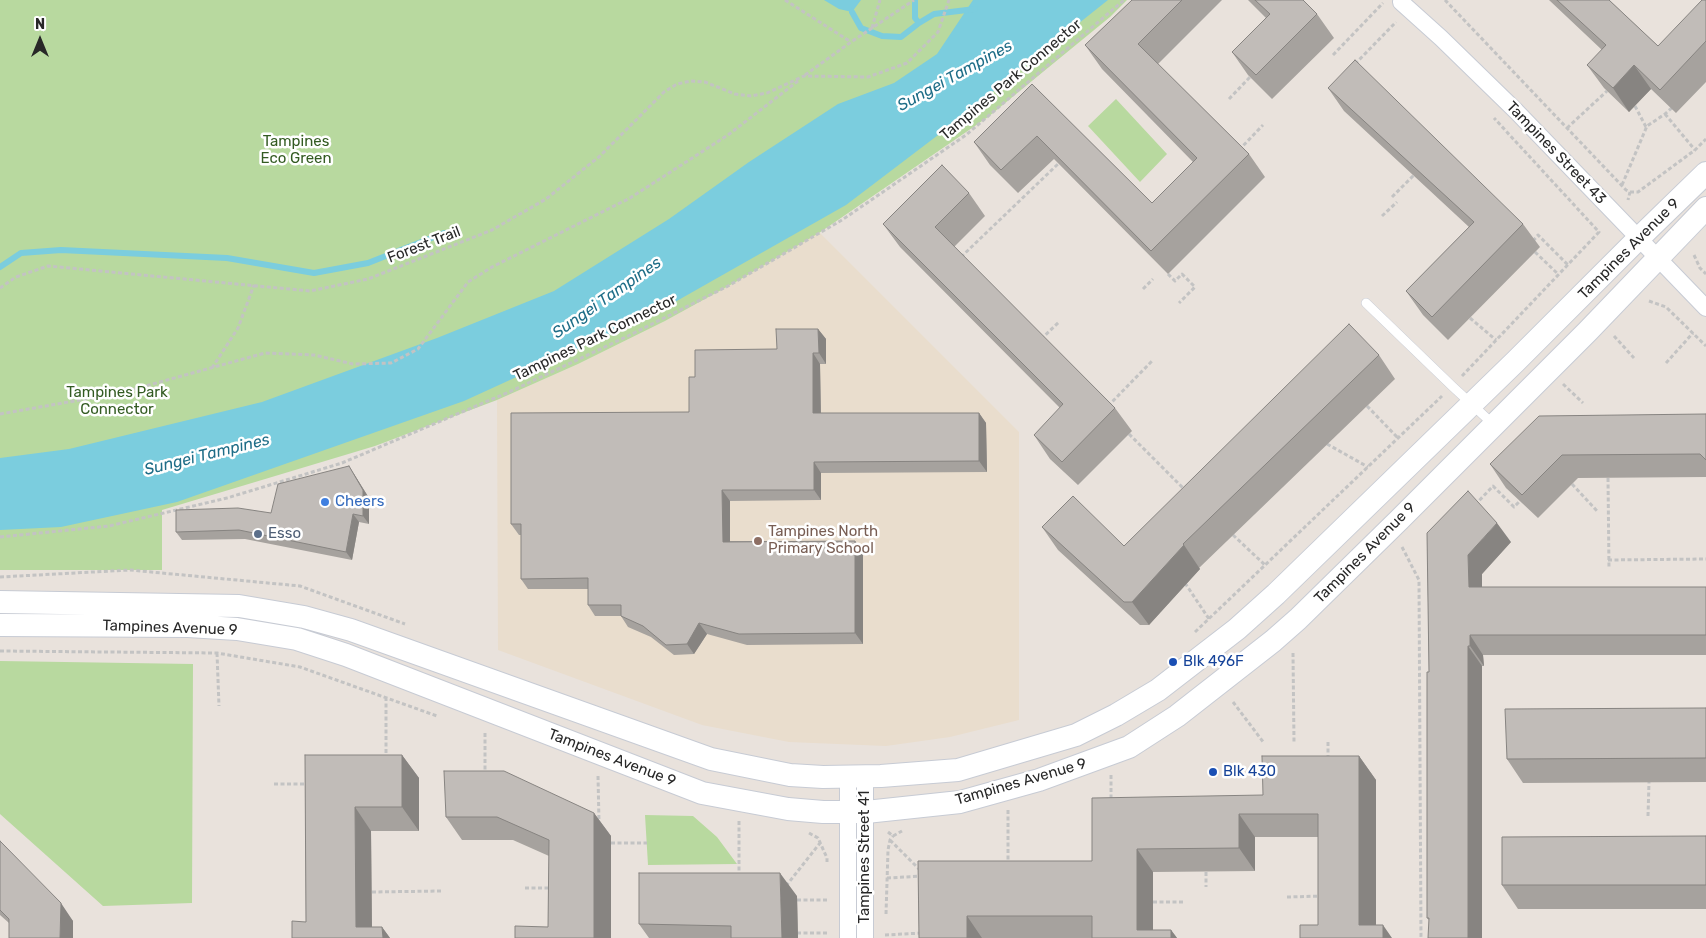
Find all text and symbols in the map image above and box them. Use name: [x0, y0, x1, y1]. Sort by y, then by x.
north arrow: [15, 15, 65, 65]
text: N: [35, 16, 45, 33]
street label: Tampines Park Connector: [937, 16, 1085, 144]
water label: Sungei Tampines: [894, 36, 1016, 116]
street label: Tampines Street 43: [1502, 98, 1610, 208]
park label: Tampines Eco Green: [260, 133, 332, 168]
street label: Tampines Avenue 9: [1575, 195, 1683, 303]
street label: Forest Trail: [385, 223, 463, 267]
water label: Sungei Tampines: [549, 253, 665, 343]
street label: Tampines Park Connector: [511, 291, 679, 385]
park label: Tampines Park Connector: [66, 384, 168, 419]
water label: Sungei Tampines: [142, 430, 272, 480]
place label: Cheers: [335, 493, 384, 511]
marker: Cheers: [319, 496, 331, 508]
street label: Tampines Avenue 9: [1311, 499, 1419, 607]
place label: Tampines North Primary School: [768, 523, 878, 558]
place label: Esso: [268, 525, 301, 543]
marker: Esso: [252, 528, 264, 540]
marker: Tampines North Primary School: [752, 535, 764, 547]
street label: Tampines Avenue 9: [102, 617, 238, 639]
place label: Blk 496F: [1183, 653, 1244, 671]
marker: Blk 496F: [1167, 656, 1179, 668]
street label: Tampines Avenue 9: [546, 725, 678, 791]
street label: Tampines Avenue 9: [953, 755, 1089, 809]
place label: Blk 430: [1223, 763, 1276, 781]
marker: Blk 430: [1207, 766, 1219, 778]
street label: Tampines Street 41: [856, 791, 874, 923]

